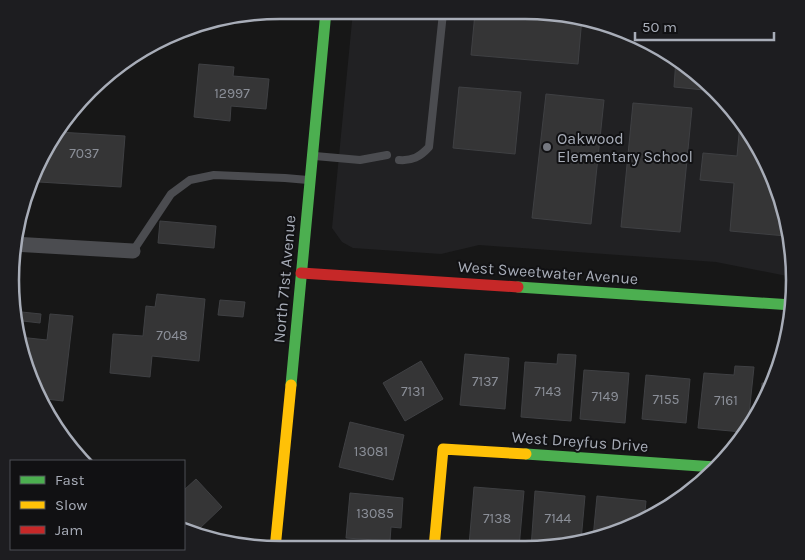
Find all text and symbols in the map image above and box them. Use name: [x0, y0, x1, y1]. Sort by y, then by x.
scale bar: [635, 10, 774, 42]
text: 50 m: [642, 18, 677, 36]
house number: 12997: [214, 85, 250, 102]
place label: Oakwood Elementary School: [557, 129, 693, 166]
marker: Oakwood Elementary School: [541, 141, 553, 153]
house number: 7037: [69, 145, 99, 162]
street label: North 71st Avenue: [269, 214, 300, 344]
street label: West Sweetwater Avenue: [457, 257, 639, 288]
house number: 7048: [156, 327, 188, 344]
house number: 7137: [472, 373, 498, 390]
house number: 7131: [401, 383, 425, 400]
house number: 7143: [534, 383, 562, 400]
house number: 7149: [591, 388, 619, 405]
house number: 7155: [652, 391, 680, 408]
house number: 7161: [714, 392, 738, 409]
street label: West Dreyfus Drive: [511, 427, 649, 456]
house number: 13081: [354, 443, 388, 460]
legend: [10, 460, 185, 550]
text: Fast: [55, 471, 85, 489]
text: Slow: [55, 496, 87, 514]
house number: 13085: [356, 505, 394, 522]
house number: 7138: [483, 510, 511, 527]
house number: 7144: [545, 510, 572, 527]
text: Jam: [55, 521, 83, 539]

